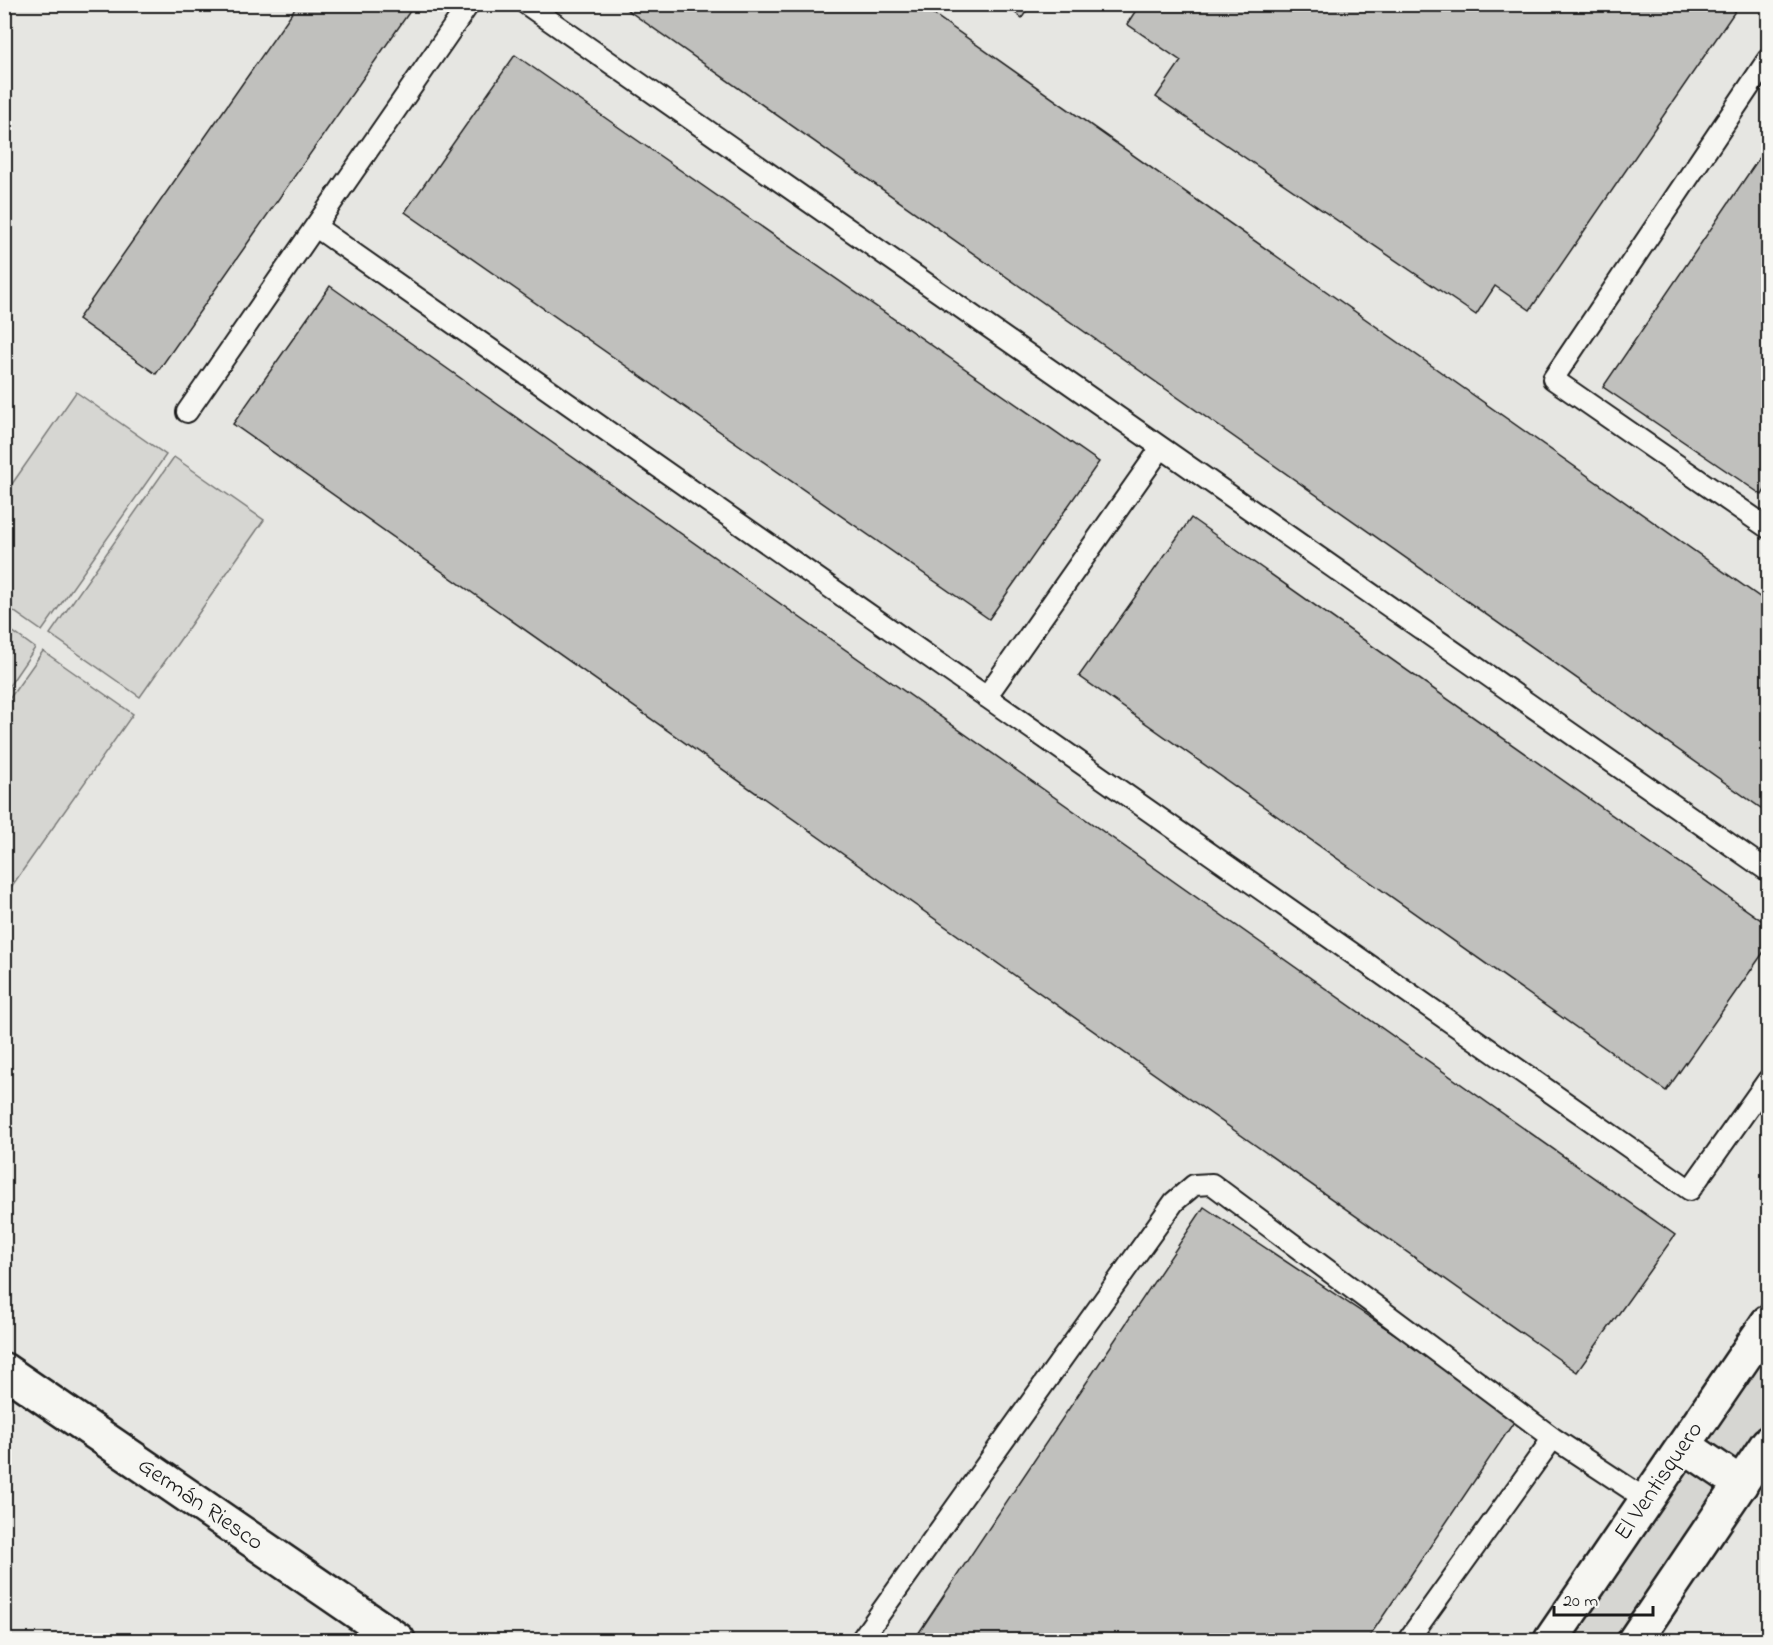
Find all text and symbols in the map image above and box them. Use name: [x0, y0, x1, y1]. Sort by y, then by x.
street label: El Ventisquero: [1606, 1415, 1712, 1548]
street label: Germán Riesco: [130, 1449, 270, 1560]
scale bar: [1554, 1579, 1653, 1617]
text: 20 m: [1563, 1589, 1598, 1615]

